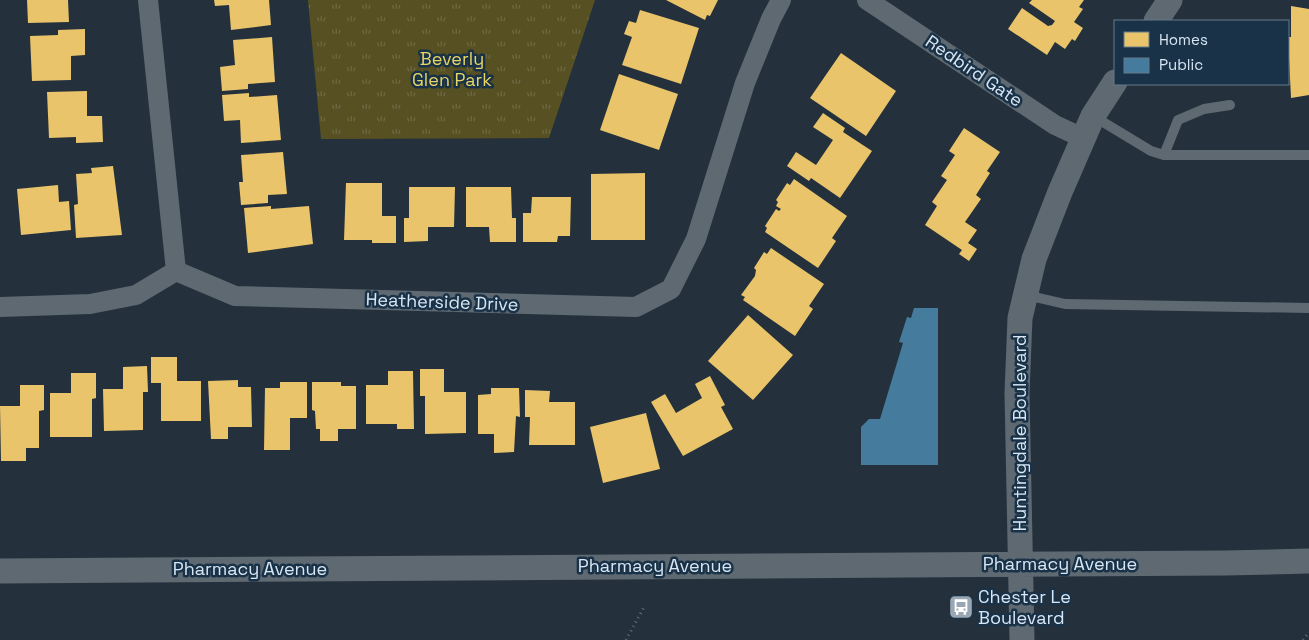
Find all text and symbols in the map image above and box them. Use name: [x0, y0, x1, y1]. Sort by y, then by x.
legend: [1114, 20, 1289, 85]
street label: Redbird Gate: [921, 30, 1027, 112]
text: Homes: [1159, 30, 1208, 49]
park label: Beverly Glen Park: [412, 47, 492, 91]
text: Public: [1159, 55, 1203, 74]
street label: Heatherside Drive: [365, 287, 519, 316]
street label: Huntingdale Boulevard: [1008, 334, 1031, 532]
street label: Pharmacy Avenue: [983, 552, 1137, 575]
street label: Pharmacy Avenue: [578, 554, 732, 577]
street label: Pharmacy Avenue: [173, 557, 327, 580]
place label: Chester Le Boulevard: [978, 585, 1071, 629]
bus stop icon: Chester Le Boulevard: [948, 594, 974, 620]

